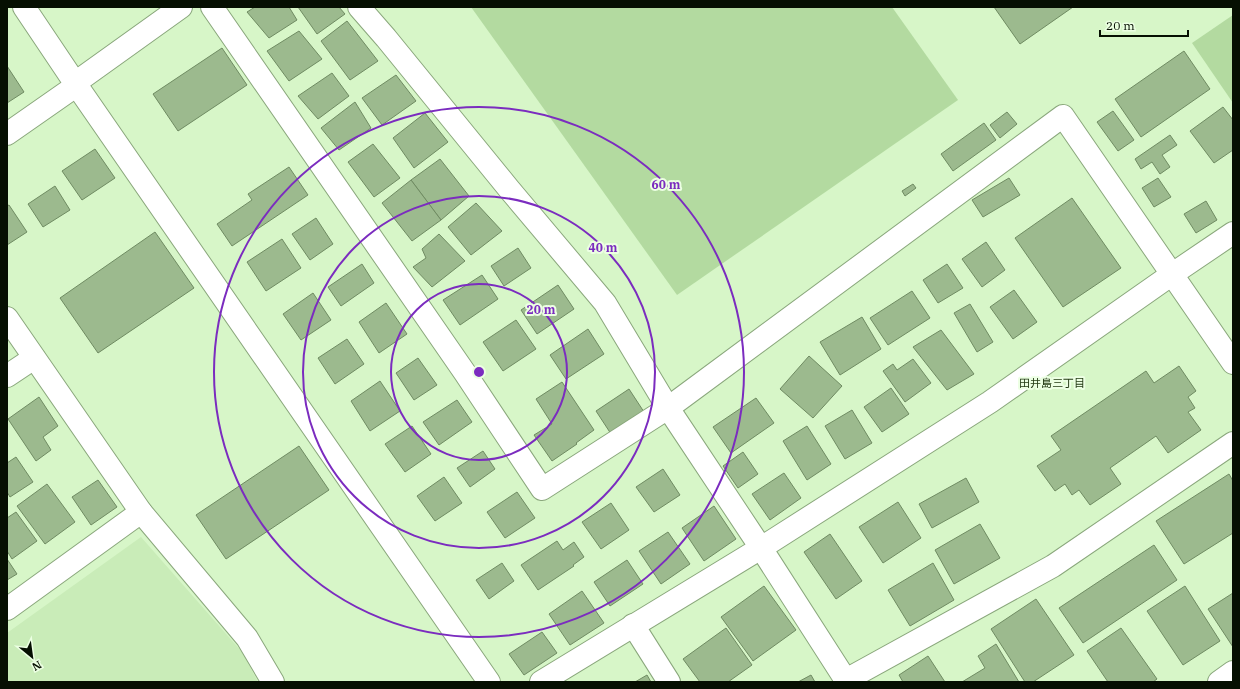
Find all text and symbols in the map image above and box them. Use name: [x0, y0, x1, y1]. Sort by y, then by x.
scale bar: [1100, 12, 1188, 38]
text: 20 m: [1106, 18, 1135, 33]
text: 60 m: [652, 177, 681, 192]
text: 40 m: [589, 240, 618, 255]
text: 20 m: [527, 302, 556, 317]
centre of rings: [472, 365, 486, 379]
district label: 田井島三丁目: [1019, 376, 1085, 390]
north arrow: [12, 637, 52, 677]
text: N: [29, 658, 44, 674]

